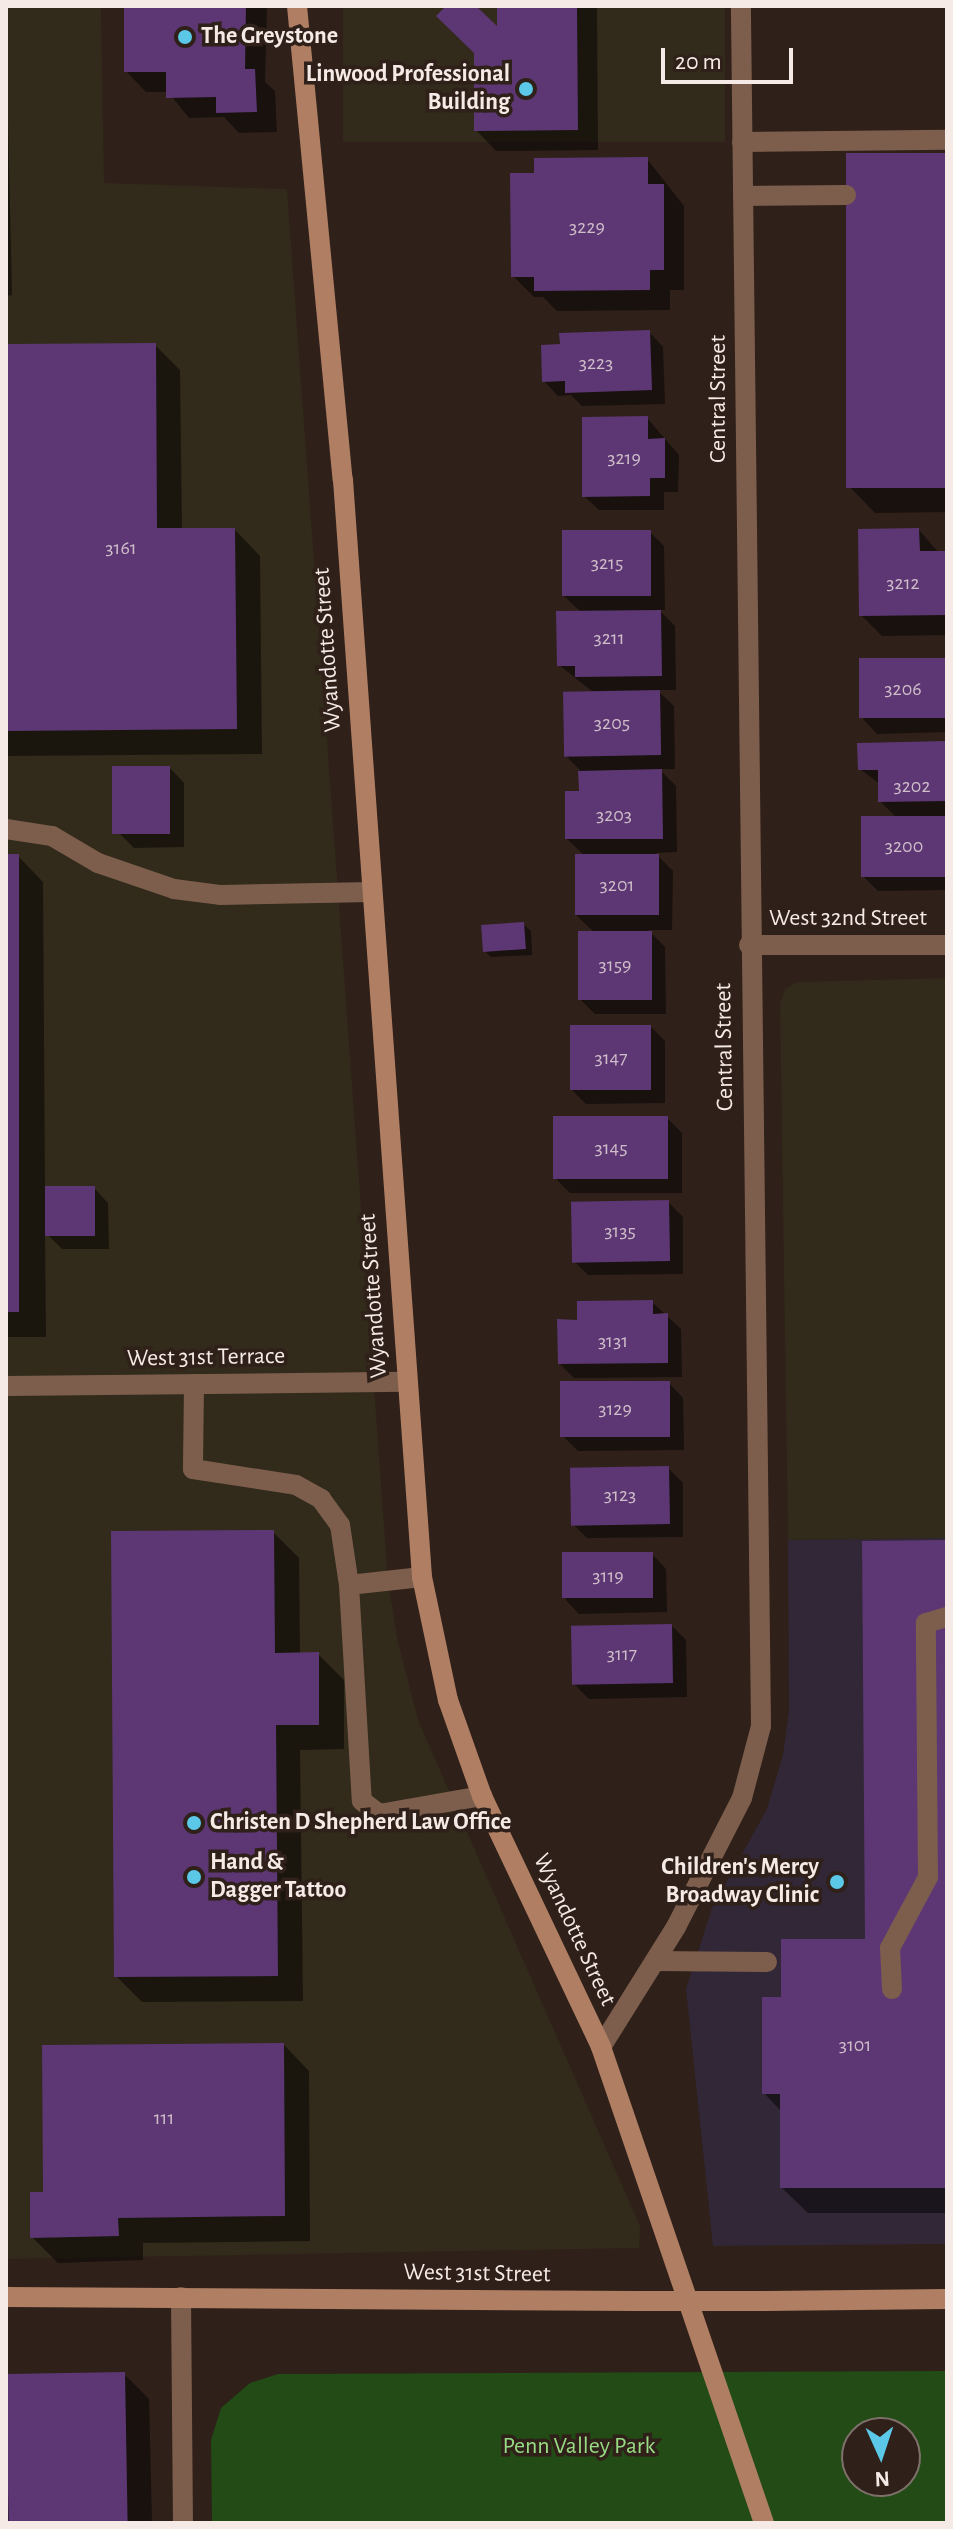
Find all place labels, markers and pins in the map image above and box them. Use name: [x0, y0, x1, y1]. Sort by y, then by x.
place label: The Greystone: [201, 23, 338, 51]
marker: The Greystone: [176, 28, 194, 46]
place label: Linwood Professional Building: [306, 61, 510, 117]
marker: Linwood Professional Building: [517, 80, 535, 98]
place label: Christen D Shepherd Law Office: [210, 1809, 511, 1837]
marker: Christen D Shepherd Law Office: [185, 1814, 203, 1832]
place label: Hand & Dagger Tattoo: [210, 1849, 346, 1905]
place label: Children's Mercy Broadway Clinic: [661, 1854, 819, 1910]
marker: Hand & Dagger Tattoo: [185, 1868, 203, 1886]
marker: Children's Mercy Broadway Clinic: [826, 1871, 848, 1893]

